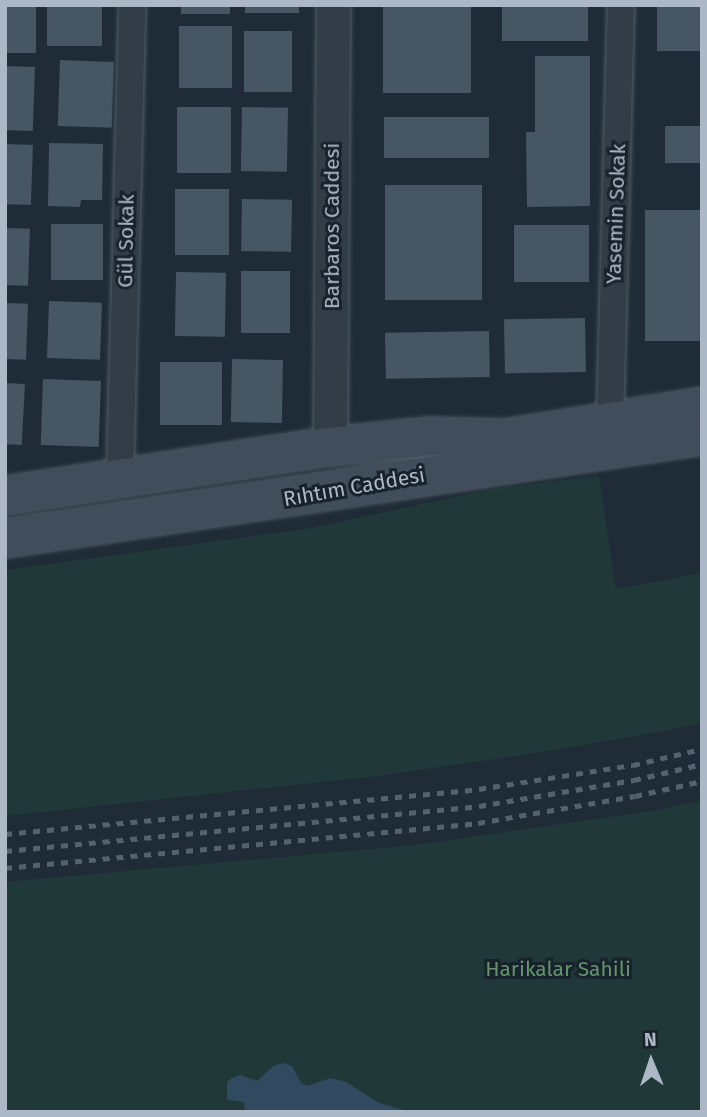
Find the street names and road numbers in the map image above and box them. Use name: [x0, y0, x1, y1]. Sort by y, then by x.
street label: Barbaros Caddesi: [319, 143, 345, 309]
street label: Yasemin Sokak: [601, 143, 631, 285]
street label: Gül Sokak: [113, 194, 139, 288]
street label: Rıhtım Caddesi: [281, 462, 427, 512]

